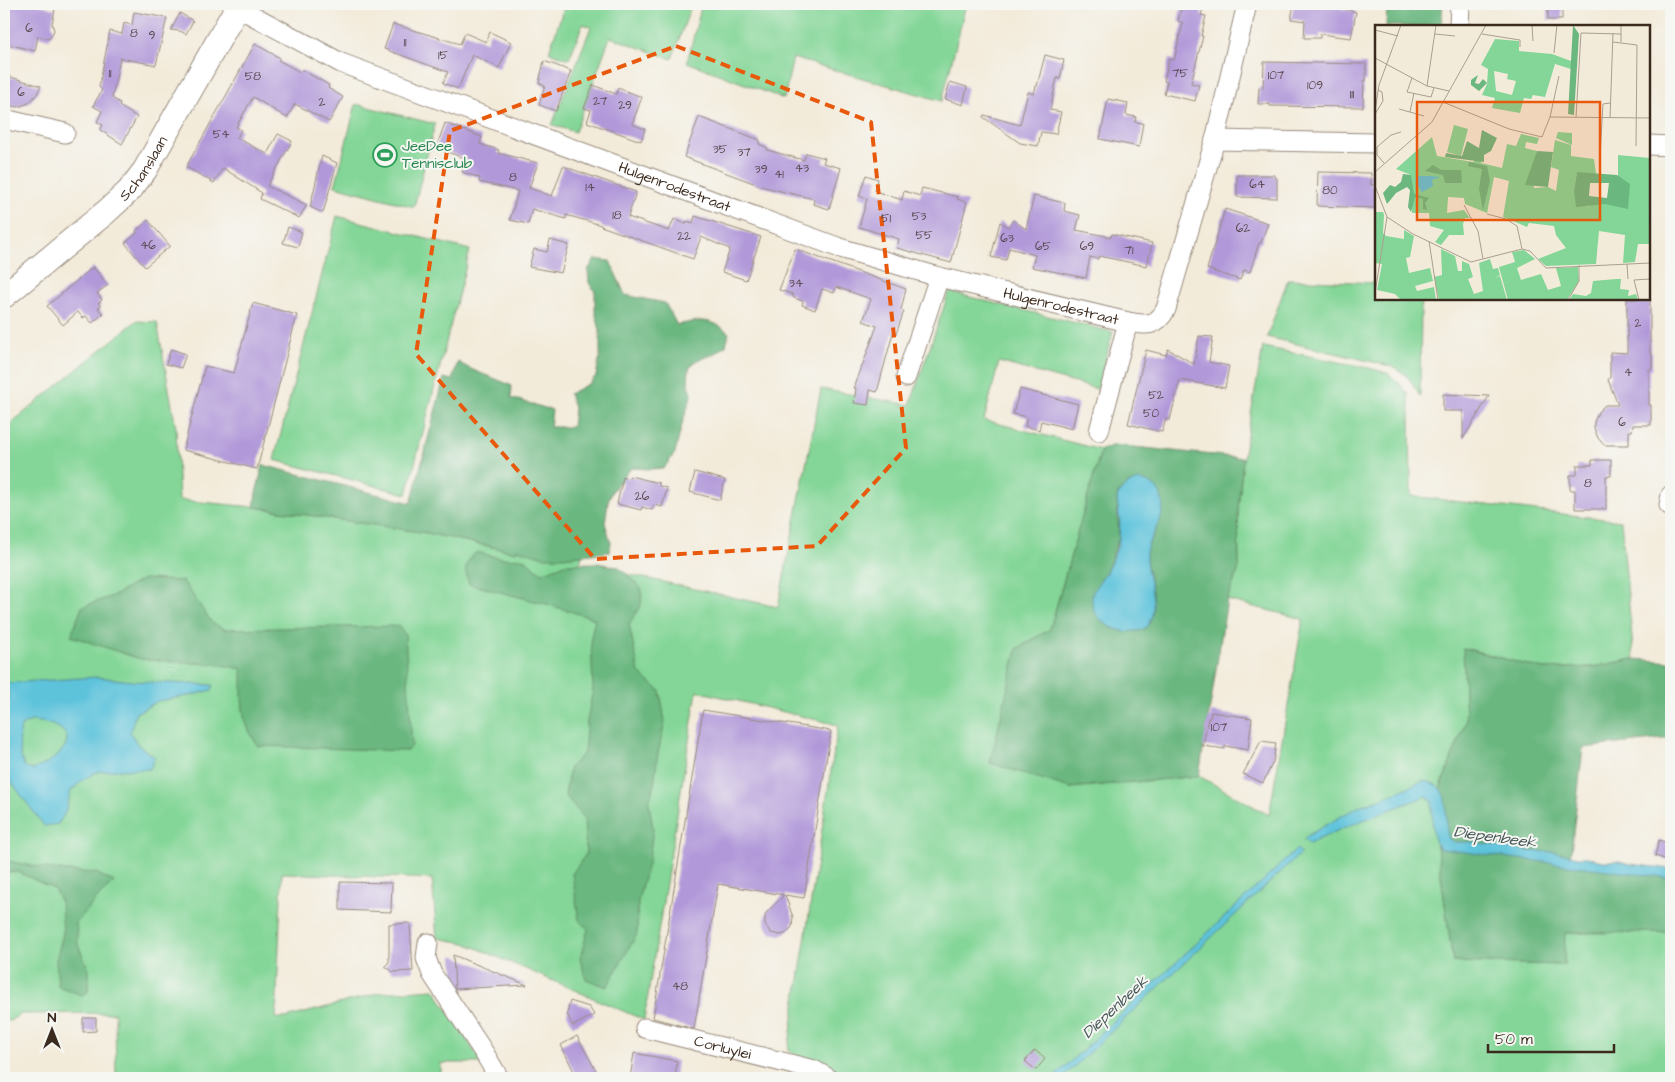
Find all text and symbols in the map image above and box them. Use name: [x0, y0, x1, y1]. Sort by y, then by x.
house number: 6: [25, 20, 33, 37]
house number: 8: [130, 25, 138, 42]
inset map: [1375, 25, 1650, 300]
house number: 9: [149, 27, 156, 44]
house number: 11: [403, 34, 407, 51]
house number: 15: [438, 47, 449, 64]
house number: 11: [108, 65, 112, 82]
house number: 75: [1172, 65, 1188, 82]
house number: 107: [1268, 67, 1285, 84]
house number: 58: [245, 68, 261, 85]
house number: 109: [1307, 77, 1323, 94]
house number: 6: [17, 84, 25, 101]
house number: 111: [1350, 86, 1355, 103]
house number: 27: [593, 93, 608, 110]
house number: 2: [319, 94, 326, 111]
house number: 29: [618, 97, 632, 114]
house number: 54: [213, 126, 229, 143]
street label: Schanslaan: [114, 132, 173, 206]
place label: JeeDee Tennisclub: [402, 136, 473, 174]
house number: 35: [713, 141, 728, 158]
sports icon: JeeDee Tennisclub: [372, 142, 398, 168]
house number: 37: [737, 144, 751, 161]
street label: Hulgenrodestraat: [616, 156, 734, 217]
house number: 43: [795, 160, 809, 177]
house number: 39: [755, 161, 768, 178]
house number: 41: [774, 166, 784, 183]
house number: 8: [509, 169, 517, 186]
house number: 64: [1249, 176, 1265, 193]
house number: 14: [585, 179, 595, 196]
house number: 80: [1322, 182, 1338, 199]
house number: 18: [612, 207, 622, 224]
house number: 53: [912, 208, 926, 225]
house number: 51: [881, 210, 891, 227]
house number: 62: [1236, 220, 1250, 237]
house number: 55: [916, 227, 933, 244]
house number: 22: [677, 228, 691, 245]
house number: 63: [1000, 230, 1014, 247]
house number: 46: [140, 237, 156, 254]
house number: 65: [1035, 238, 1052, 255]
house number: 69: [1080, 238, 1094, 255]
house number: 71: [1125, 242, 1134, 259]
house number: 34: [789, 275, 803, 292]
street label: Hulgenrodestraat: [1001, 282, 1121, 330]
house number: 2: [1635, 315, 1642, 332]
house number: 4: [1624, 364, 1632, 381]
house number: 52: [1148, 387, 1164, 404]
house number: 50: [1143, 405, 1159, 422]
house number: 6: [1618, 414, 1626, 431]
house number: 8: [1584, 475, 1592, 492]
house number: 26: [635, 488, 650, 505]
house number: 107: [1211, 719, 1228, 736]
water label: Diepenbeek: [1452, 820, 1539, 854]
water label: Diepenbeek: [1077, 970, 1154, 1043]
house number: 48: [672, 978, 688, 995]
north arrow: [28, 1004, 78, 1054]
text: N: [48, 1008, 57, 1028]
scale bar: [1488, 1022, 1614, 1054]
text: 50 m: [1495, 1029, 1533, 1050]
street label: Corluylei: [692, 1030, 754, 1065]

